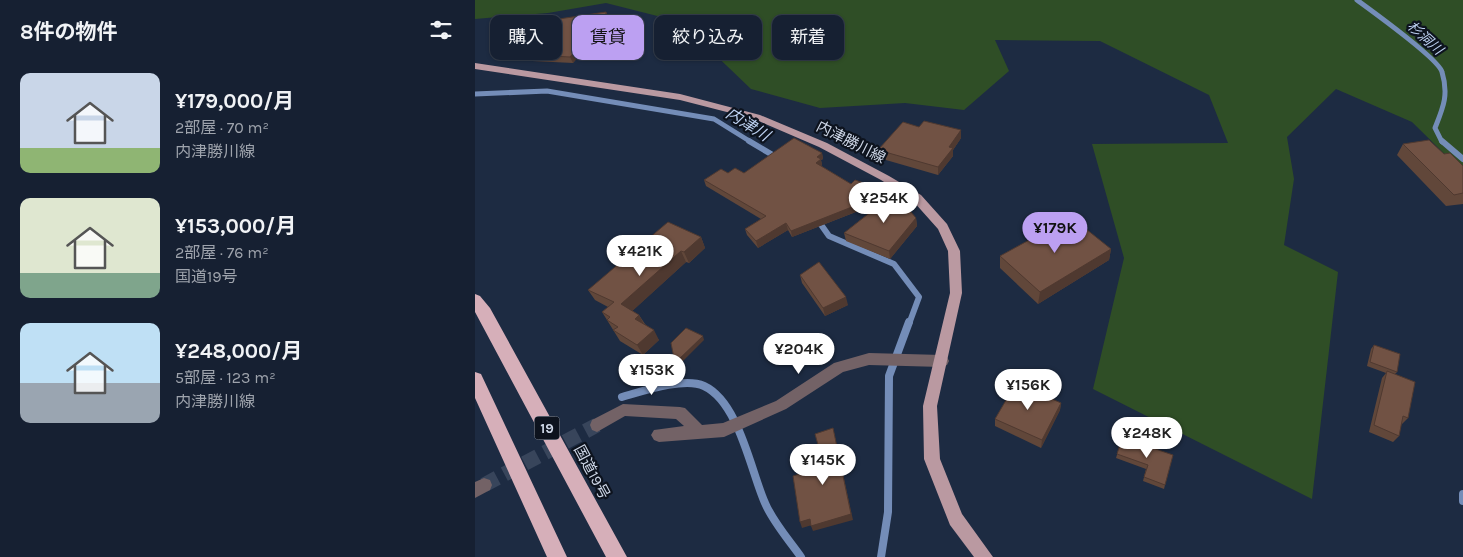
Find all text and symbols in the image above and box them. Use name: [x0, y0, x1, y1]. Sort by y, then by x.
chip: 購入: [490, 15, 562, 60]
chip: 賃貸: [572, 15, 644, 60]
chip: 絞り込み: [654, 15, 762, 60]
chip: 新着: [772, 15, 844, 60]
icon: filters: [427, 16, 455, 44]
water label: 杉洞川: [1404, 18, 1448, 60]
text: 8件の物件: [20, 20, 118, 44]
text: ¥179,000/月: [175, 89, 294, 113]
icon: home: [60, 93, 120, 153]
water label: 内津川: [723, 103, 775, 146]
street label: 内津勝川線: [813, 117, 889, 167]
text: 2部屋 · 70 m²: [175, 118, 269, 137]
text: 内津勝川線: [175, 142, 255, 161]
pin: ¥254K: [849, 182, 919, 224]
text: ¥254K: [860, 188, 908, 207]
pin: ¥179K: [1020, 212, 1090, 254]
text: ¥153,000/月: [175, 214, 296, 238]
icon: home: [60, 218, 120, 278]
text: ¥179K: [1033, 218, 1077, 237]
pin: ¥421K: [605, 234, 675, 277]
text: ¥421K: [618, 241, 662, 260]
text: 2部屋 · 76 m²: [175, 243, 269, 262]
text: 国道19号: [175, 267, 238, 286]
pin: ¥204K: [764, 332, 834, 375]
text: ¥248,000/月: [175, 339, 302, 363]
text: ¥204K: [774, 339, 824, 358]
icon: home: [60, 343, 120, 403]
pin: ¥153K: [617, 354, 687, 396]
text: ¥153K: [630, 360, 674, 379]
text: 5部屋 · 123 m²: [175, 368, 276, 387]
pin: ¥156K: [993, 368, 1063, 411]
text: ¥156K: [1006, 375, 1050, 394]
text: 内津勝川線: [175, 392, 255, 411]
road number: 19: [535, 416, 559, 439]
pin: ¥248K: [1112, 416, 1182, 459]
text: ¥248K: [1122, 423, 1172, 442]
street label: 国道19号: [570, 442, 614, 502]
pin: ¥145K: [788, 444, 858, 486]
text: ¥145K: [801, 450, 845, 469]

